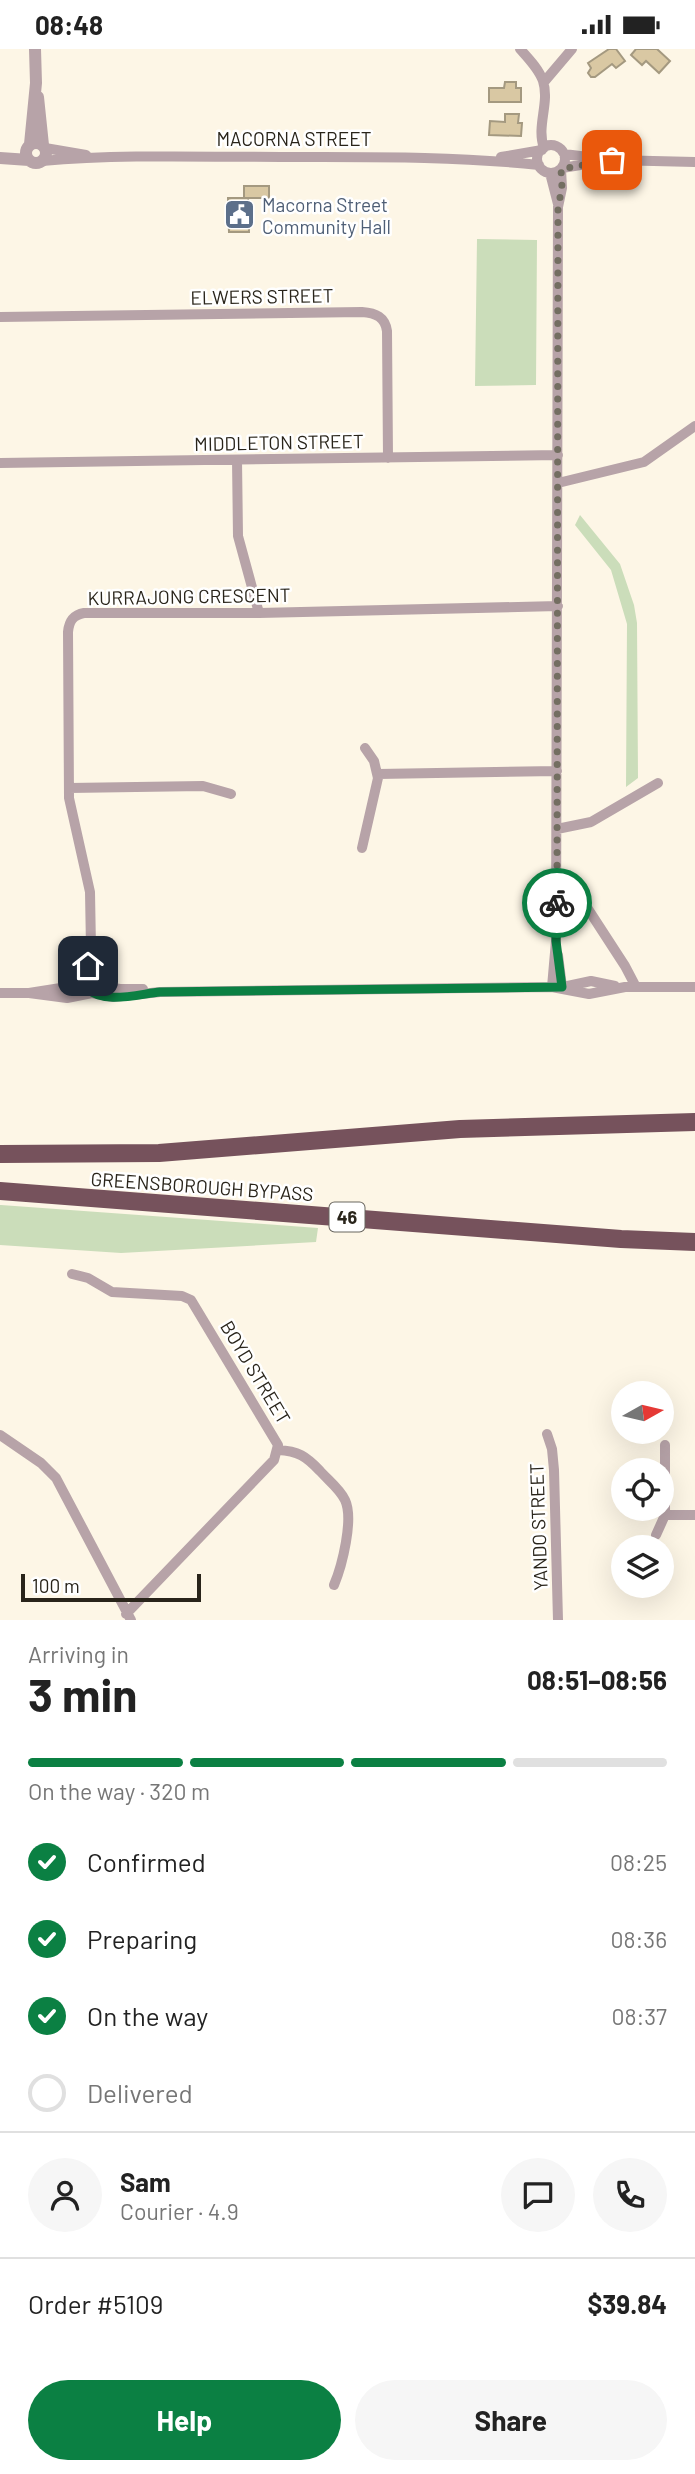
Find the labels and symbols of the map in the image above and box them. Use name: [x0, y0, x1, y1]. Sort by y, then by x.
street label: MACORNA STREET: [217, 127, 371, 150]
pin: [582, 130, 642, 190]
place label: Macorna Street Community Hall: [262, 193, 391, 238]
public building icon: Macorna Street Community Hall: [222, 198, 256, 232]
street label: ELWERS STREET: [190, 283, 334, 309]
street label: MIDDLETON STREET: [194, 429, 364, 455]
street label: KURRAJONG CRESCENT: [87, 583, 291, 609]
courier: [522, 868, 592, 938]
pin: [58, 936, 118, 996]
street label: GREENSBOROUGH BYPASS: [90, 1167, 314, 1205]
road number: 46: [330, 1203, 364, 1231]
street label: BOYD STREET: [216, 1316, 296, 1428]
north arrow: [611, 1381, 674, 1444]
street label: YANDO STREET: [524, 1463, 552, 1591]
scale bar: [21, 1571, 201, 1603]

